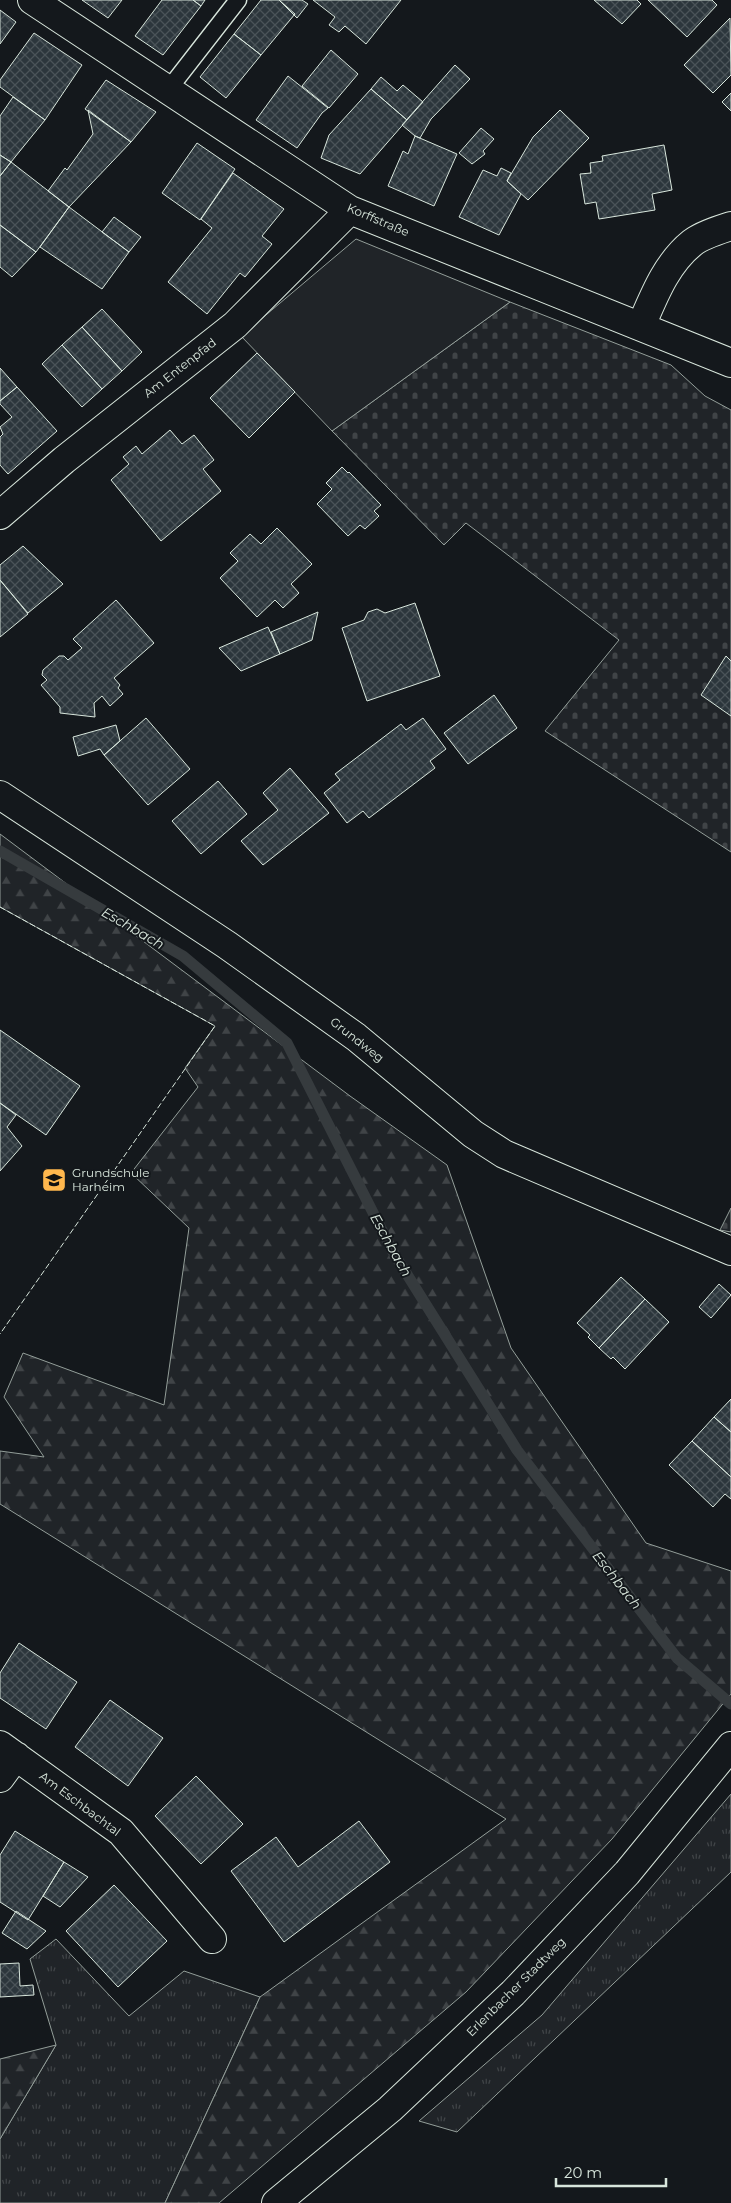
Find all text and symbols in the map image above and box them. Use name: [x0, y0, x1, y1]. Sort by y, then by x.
street label: Korffstraße: [345, 200, 412, 239]
street label: Am Entenpfad: [140, 335, 219, 401]
water label: Eschbach: [98, 903, 168, 953]
street label: Grundweg: [327, 1014, 387, 1065]
place label: Grundschule Harheim: [72, 1165, 150, 1194]
school or university icon: Grundschule Harheim: [41, 1167, 67, 1193]
water label: Eschbach: [366, 1210, 416, 1280]
water label: Eschbach: [588, 1547, 646, 1613]
street label: Am Eschbachtal: [37, 1768, 124, 1839]
street label: Erlenbacher Stadtweg: [463, 1934, 568, 2039]
scale bar: [556, 2156, 666, 2188]
text: 20 m: [564, 2163, 602, 2182]

